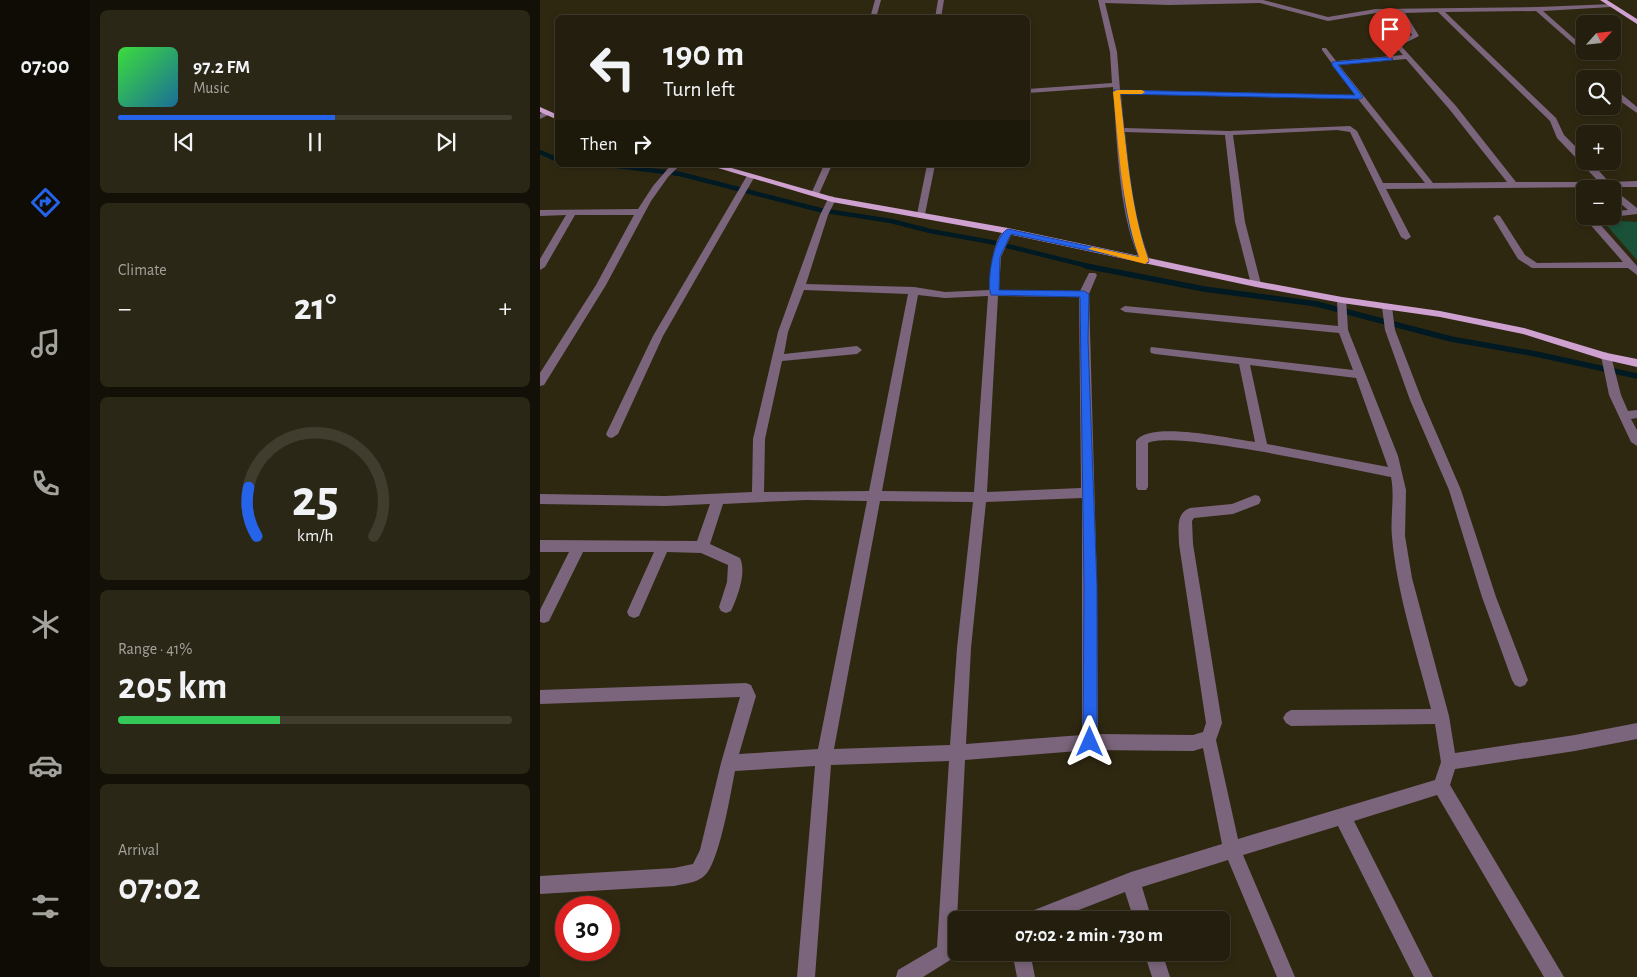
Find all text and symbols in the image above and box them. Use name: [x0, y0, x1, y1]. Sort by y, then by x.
pin: [1369, 8, 1411, 59]
icon: arrive: [1376, 15, 1404, 43]
north arrow: [1576, 15, 1621, 60]
map controls: [1576, 15, 1621, 225]
icon: left: [580, 35, 645, 100]
text: 190 m: [663, 37, 744, 72]
text: 07:00: [21, 55, 69, 77]
text: 97.2 FM: [193, 58, 250, 77]
button: search: [1576, 70, 1621, 115]
text: Turn left: [663, 78, 735, 100]
text: Music: [193, 80, 229, 96]
button: +: [1576, 125, 1621, 170]
icon: previous: [170, 128, 198, 156]
icon: pause: [301, 128, 329, 156]
icon: next: [432, 128, 460, 156]
icon: right: [628, 130, 656, 158]
text: Then: [580, 135, 618, 154]
button: −: [1576, 180, 1621, 225]
icon: directions: [28, 185, 63, 220]
text: Climate: [118, 262, 167, 278]
text: 21°: [294, 289, 336, 327]
text: −: [118, 295, 131, 323]
text: +: [499, 295, 512, 323]
icon: music: [28, 326, 63, 361]
icon: phone: [28, 466, 63, 501]
text: 25: [292, 473, 338, 525]
text: km/h: [297, 527, 333, 545]
icon: climate: [28, 607, 63, 642]
text: Range · 41%: [118, 641, 193, 657]
text: 205 km: [118, 668, 227, 706]
position arrow: [1063, 715, 1115, 767]
icon: car: [28, 748, 63, 783]
text: Arrival: [118, 842, 159, 858]
text: 07:02: [118, 869, 201, 907]
icon: filters: [28, 889, 63, 924]
speed limit sign: 30: [555, 896, 620, 961]
text: 07:02 · 2 min · 730 m: [1015, 926, 1163, 945]

